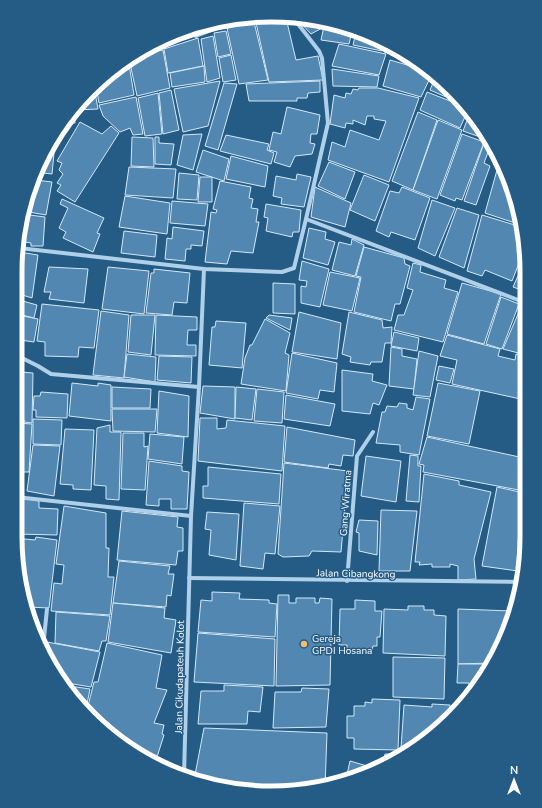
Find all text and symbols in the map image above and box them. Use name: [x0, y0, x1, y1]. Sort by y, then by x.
street label: Gang Wiratma: [337, 470, 355, 537]
street label: Jalan Cibangkong: [315, 566, 396, 582]
street label: Jalan Cikudapateuh Kolot: [172, 620, 188, 735]
place label: Gereja GPDI Hosana: [312, 632, 372, 658]
marker: Gereja GPDI Hosana: [299, 639, 309, 649]
north arrow: [494, 760, 534, 800]
text: N: [510, 763, 518, 778]

